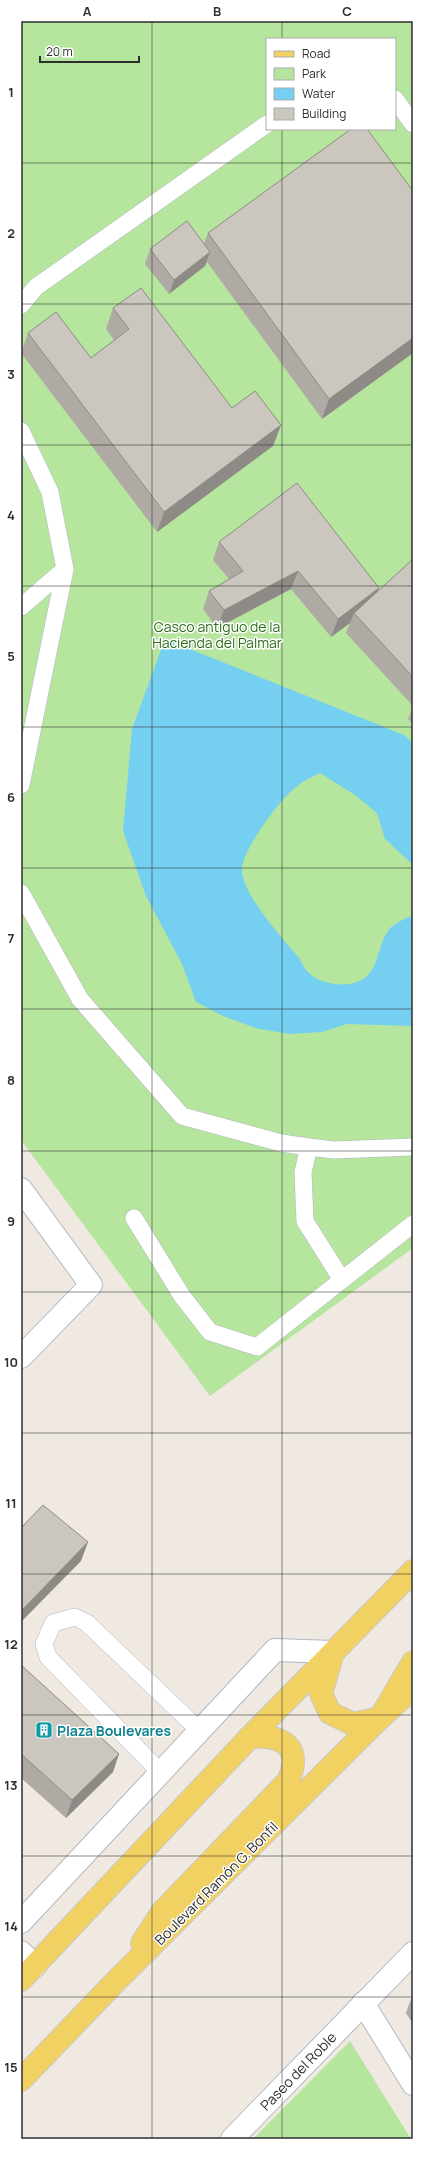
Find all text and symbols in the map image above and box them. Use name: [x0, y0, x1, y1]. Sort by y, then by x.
text: A: [83, 2, 92, 20]
text: B: [213, 2, 221, 20]
text: C: [342, 2, 352, 20]
scale bar: [40, 38, 139, 64]
legend: [266, 38, 396, 130]
text: 20 m: [46, 43, 73, 60]
text: Road: [302, 45, 330, 62]
text: Park: [302, 65, 327, 82]
text: 1: [8, 83, 14, 101]
text: Water: [302, 85, 336, 102]
text: Building: [302, 105, 346, 122]
text: 2: [7, 224, 15, 242]
text: 3: [7, 365, 15, 383]
text: 4: [7, 506, 15, 524]
park label: Casco antiguo de la Hacienda del Palmar: [152, 617, 282, 652]
text: 5: [7, 647, 15, 665]
text: 6: [7, 788, 15, 806]
text: 7: [8, 929, 15, 947]
text: 8: [7, 1071, 15, 1089]
text: 9: [7, 1212, 15, 1230]
text: 10: [4, 1353, 18, 1371]
text: 11: [5, 1494, 17, 1512]
text: 12: [4, 1635, 18, 1653]
building icon: Plaza Boulevares: [34, 1720, 54, 1740]
place label: Plaza Boulevares: [57, 1721, 171, 1740]
text: 13: [4, 1776, 18, 1794]
street label: Boulevard Ramón G. Bonfil: [150, 1817, 282, 1949]
text: 14: [4, 1917, 18, 1935]
street label: Paseo del Roble: [256, 2028, 340, 2114]
text: 15: [4, 2058, 18, 2076]

